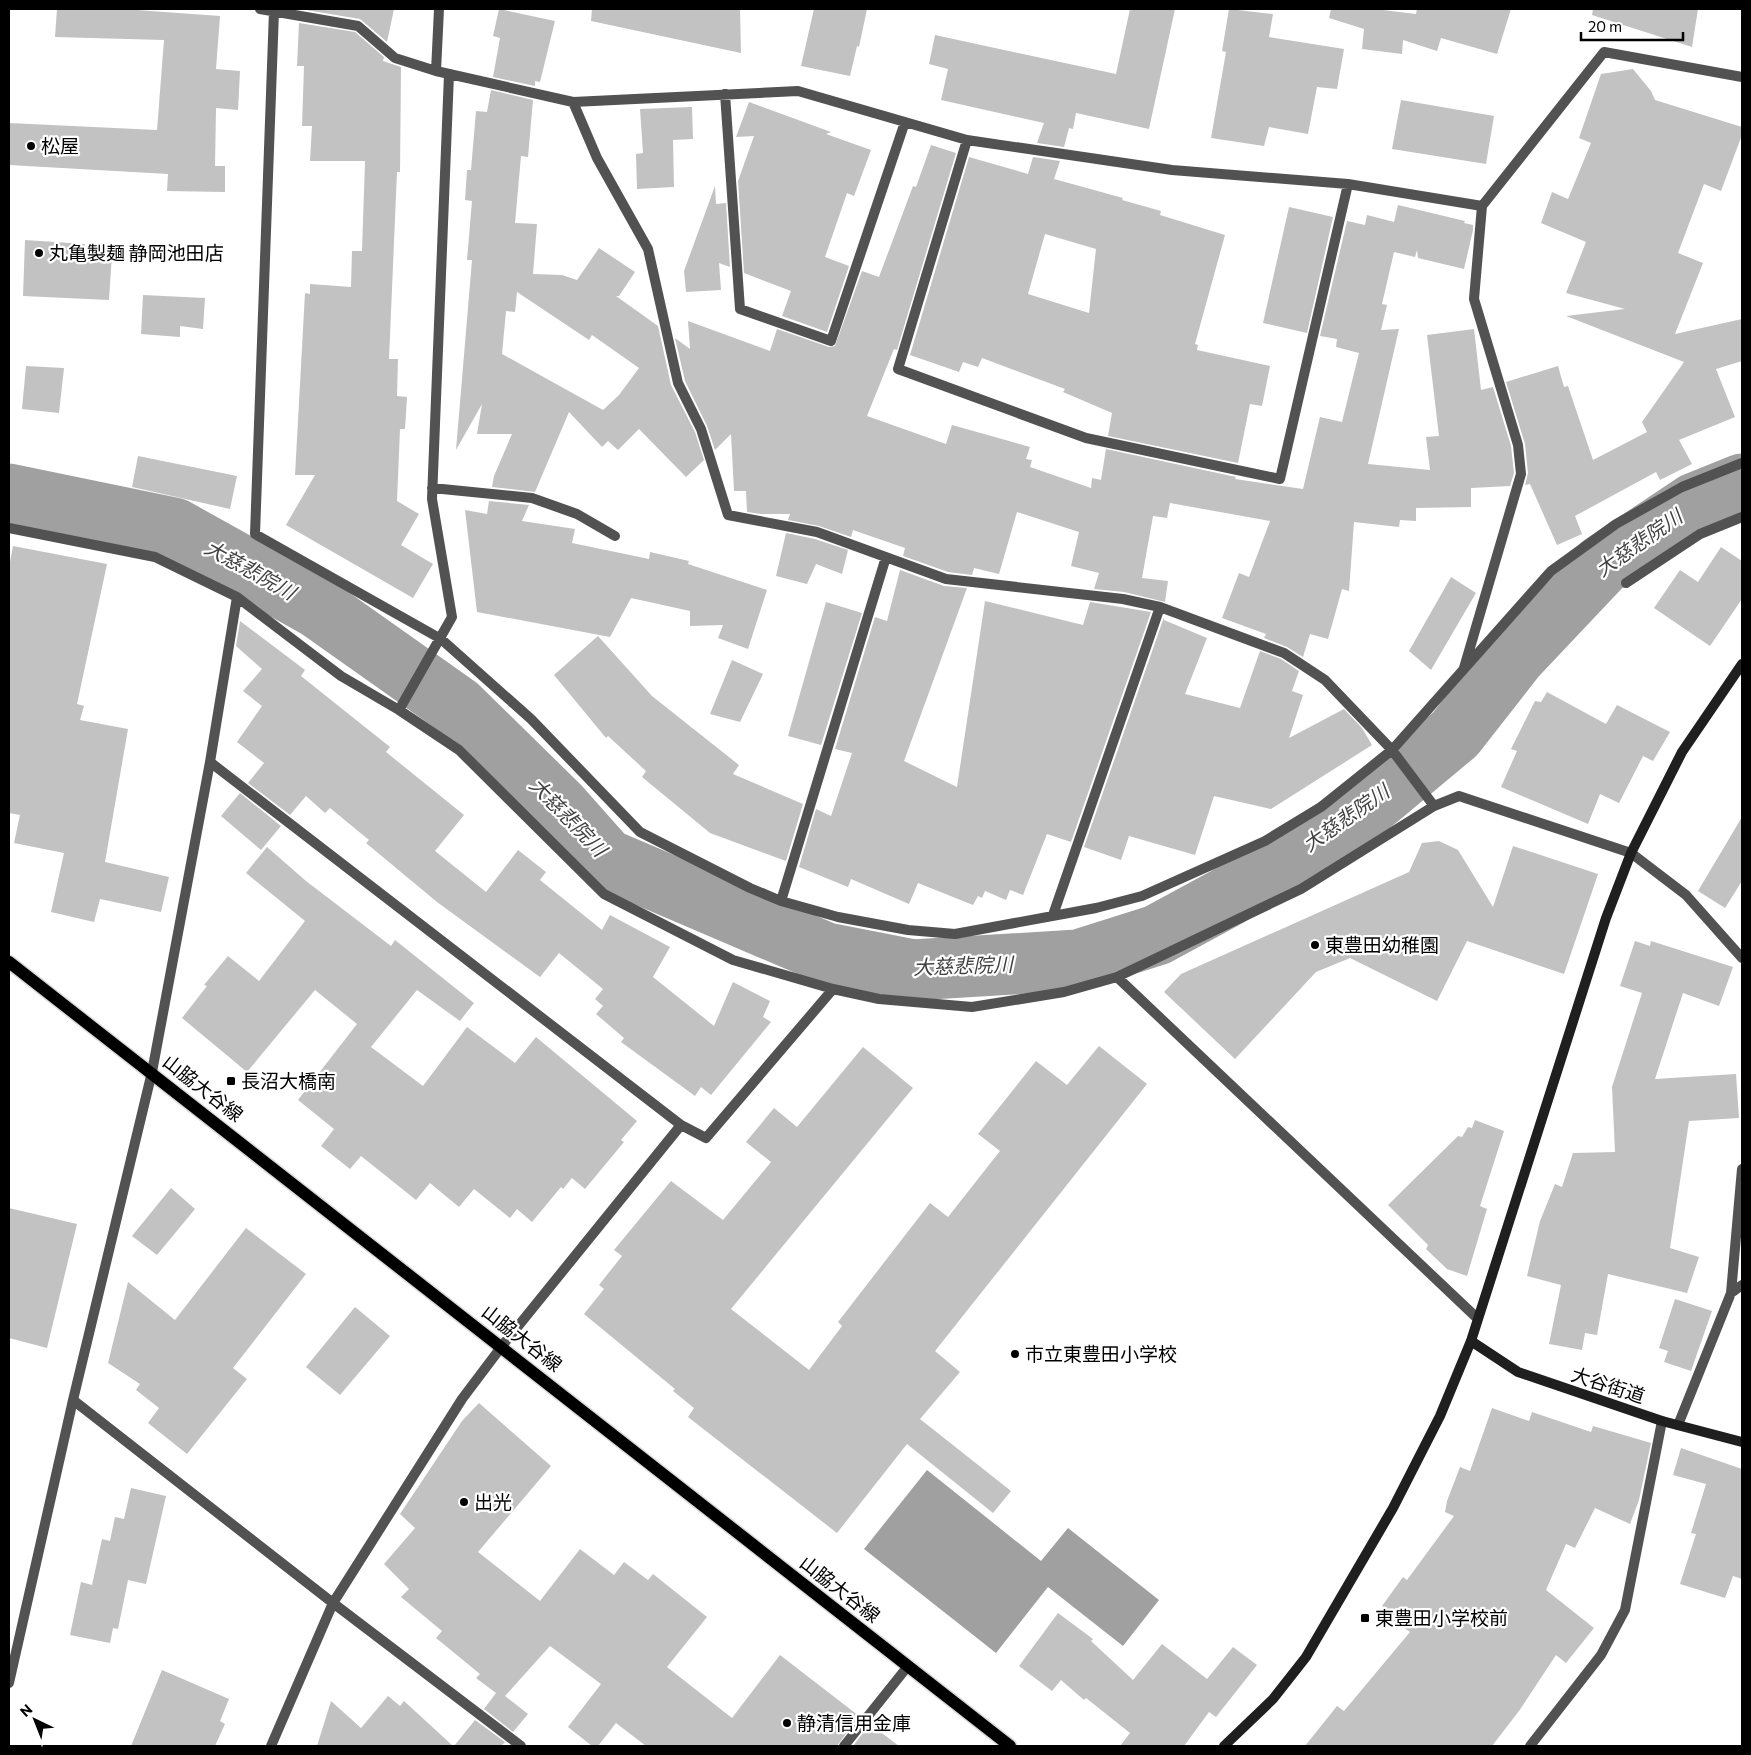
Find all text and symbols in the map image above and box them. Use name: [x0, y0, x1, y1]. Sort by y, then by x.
scale bar: [1581, 10, 1684, 42]
text: 20 m: [1588, 17, 1622, 35]
place label: 松屋: [41, 134, 79, 157]
marker: 松屋: [25, 140, 37, 152]
place label: 丸亀製麺 静岡池田店: [49, 241, 224, 264]
marker: 丸亀製麺 静岡池田店: [33, 247, 45, 259]
water label: 大慈悲院川: [1591, 503, 1688, 581]
water label: 大慈悲院川: [201, 534, 302, 605]
water label: 大慈悲院川: [525, 772, 613, 862]
water label: 大慈悲院川: [1298, 778, 1395, 856]
place label: 東豊田幼稚園: [1325, 933, 1439, 956]
marker: 東豊田幼稚園: [1309, 939, 1321, 951]
water label: 大慈悲院川: [913, 951, 1015, 979]
street label: 山脇大谷線: [159, 1049, 248, 1126]
place label: 長沼大橋南: [241, 1069, 336, 1092]
marker: 長沼大橋南: [225, 1075, 237, 1087]
street label: 山脇大谷線: [478, 1299, 567, 1376]
place label: 市立東豊田小学校: [1025, 1342, 1177, 1365]
marker: 市立東豊田小学校: [1009, 1348, 1021, 1360]
street label: 大谷街道: [1568, 1362, 1648, 1407]
place label: 出光: [474, 1490, 512, 1513]
marker: 出光: [458, 1496, 470, 1508]
street label: 山脇大谷線: [796, 1550, 885, 1627]
place label: 東豊田小学校前: [1375, 1606, 1508, 1629]
marker: 東豊田小学校前: [1359, 1612, 1371, 1624]
north arrow: [10, 1695, 60, 1745]
text: N: [16, 1700, 35, 1720]
place label: 静清信用金庫: [797, 1711, 911, 1734]
marker: 静清信用金庫: [781, 1717, 793, 1729]

